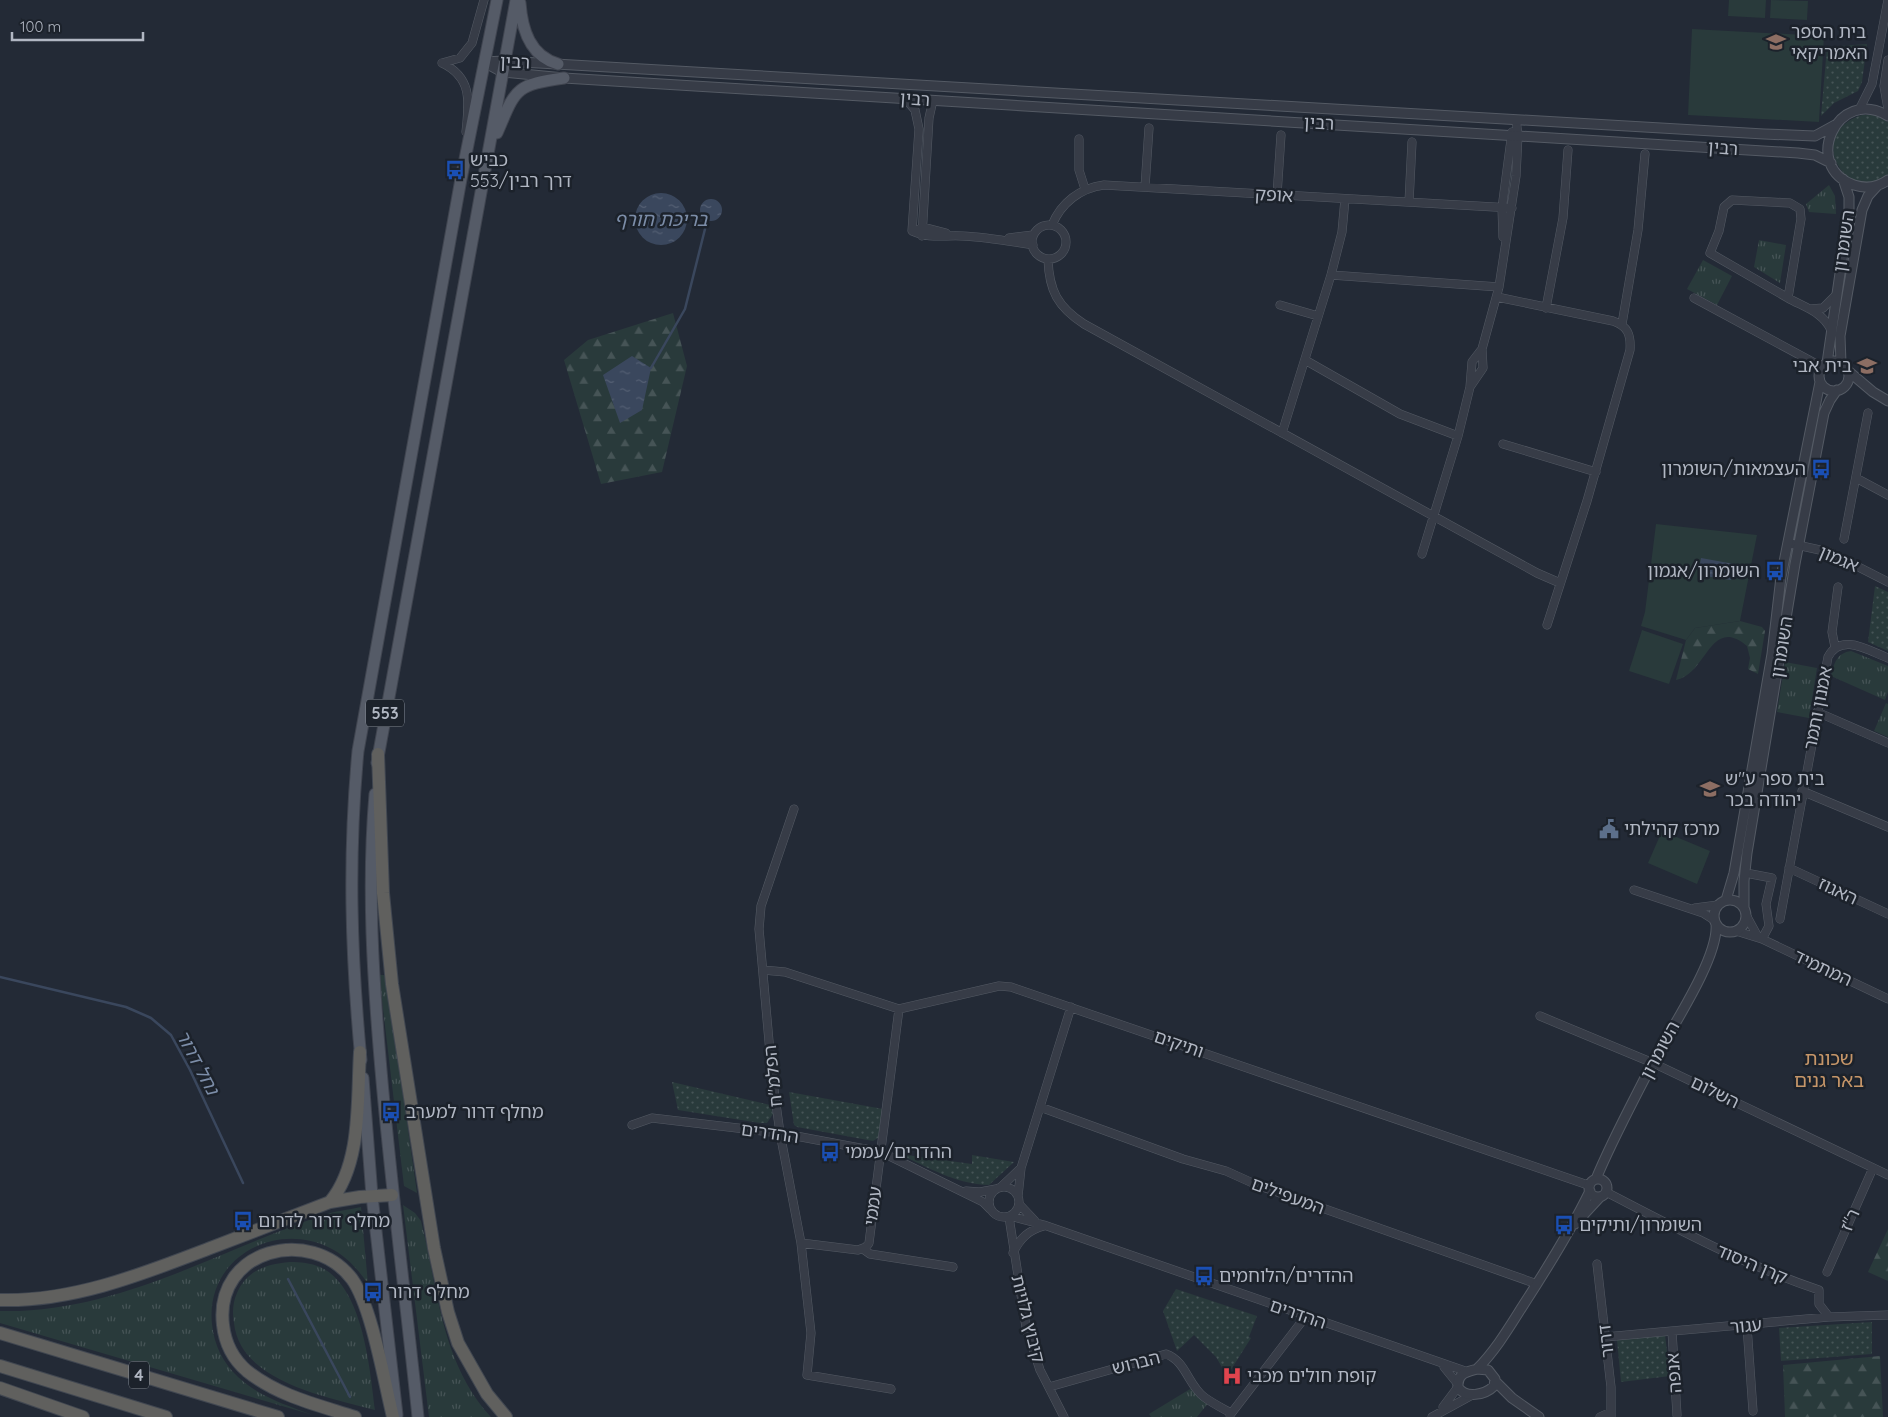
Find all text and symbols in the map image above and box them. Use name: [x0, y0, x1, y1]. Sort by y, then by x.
scale bar: [12, 10, 144, 42]
text: 100 m: [20, 17, 61, 36]
place label: בית הספר האמריקאי: [1791, 20, 1868, 64]
school or university icon: בית הספר האמריקאי: [1765, 31, 1787, 53]
street label: רבין: [500, 49, 531, 74]
street label: רבין: [899, 86, 931, 111]
street label: רבין: [1303, 110, 1335, 135]
street label: רבין: [1707, 135, 1739, 160]
place label: כביש 553/דרך רבין: [470, 148, 572, 192]
bus stop icon: כביש 553/דרך רבין: [444, 159, 466, 181]
street label: אופק: [1254, 182, 1294, 207]
water label: בריכת חורף: [614, 207, 709, 231]
street label: השומרון: [1828, 208, 1859, 273]
place label: בית אבי: [1793, 354, 1852, 377]
school or university icon: בית אבי: [1856, 355, 1878, 377]
place label: העצמאות/השומרון: [1661, 457, 1806, 480]
bus stop icon: העצמאות/השומרון: [1810, 458, 1832, 480]
street label: אגמון: [1816, 540, 1863, 577]
place label: השומרון/אגמון: [1647, 559, 1760, 582]
bus stop icon: השומרון/אגמון: [1764, 560, 1786, 582]
street label: השומרון: [1765, 614, 1798, 680]
street label: אמנון ותמר: [1798, 664, 1837, 752]
road number: 553: [366, 700, 404, 726]
place label: בית ספר ע"ש יהודה בכר: [1725, 767, 1825, 811]
school or university icon: בית ספר ע"ש יהודה בכר: [1699, 778, 1721, 800]
place label: מרכז קהילתי: [1624, 817, 1720, 840]
public building icon: מרכז קהילתי: [1598, 818, 1620, 840]
street label: האגוז: [1815, 872, 1862, 910]
street label: המתמיד: [1790, 944, 1856, 991]
street label: השומרון: [1635, 1017, 1684, 1083]
street label: ותיקים: [1151, 1024, 1207, 1063]
water label: נחל דרור: [171, 1026, 226, 1100]
street label: הפלמ"ח: [758, 1044, 787, 1108]
district label: שכונת באר גנים: [1794, 1046, 1864, 1092]
street label: השלום: [1687, 1070, 1743, 1113]
place label: מחלף דרור למערב: [406, 1100, 544, 1123]
bus stop icon: מחלף דרור למערב: [380, 1101, 402, 1123]
street label: ההדרים: [740, 1117, 800, 1148]
place label: ההדרים/עממי: [845, 1140, 952, 1163]
bus stop icon: ההדרים/עממי: [819, 1141, 841, 1163]
street label: המעפילים: [1248, 1172, 1328, 1219]
street label: עממי: [858, 1185, 887, 1227]
street label: ר"ז: [1835, 1205, 1865, 1235]
place label: מחלף דרור לדרום: [258, 1209, 390, 1232]
bus stop icon: מחלף דרור לדרום: [232, 1210, 254, 1232]
place label: השומרון/ותיקים: [1579, 1213, 1702, 1236]
bus stop icon: השומרון/ותיקים: [1553, 1214, 1575, 1236]
street label: קרן היסוד: [1713, 1238, 1791, 1289]
place label: ההדרים/הלוחמים: [1219, 1264, 1354, 1287]
bus stop icon: ההדרים/הלוחמים: [1193, 1265, 1215, 1287]
street label: קיבוץ גלויות: [1006, 1272, 1051, 1365]
place label: מחלף דרור: [388, 1280, 470, 1303]
bus stop icon: מחלף דרור: [362, 1281, 384, 1303]
street label: ההדרים: [1267, 1293, 1329, 1334]
street label: עגור: [1729, 1313, 1763, 1338]
street label: דרור: [1592, 1323, 1619, 1359]
street label: הברוש: [1109, 1345, 1162, 1380]
street label: אנפה: [1661, 1352, 1686, 1394]
road number: 4: [129, 1362, 149, 1388]
place label: קופת חולים מכבי: [1247, 1364, 1377, 1387]
hospital icon: קופת חולים מכבי: [1221, 1365, 1243, 1387]

